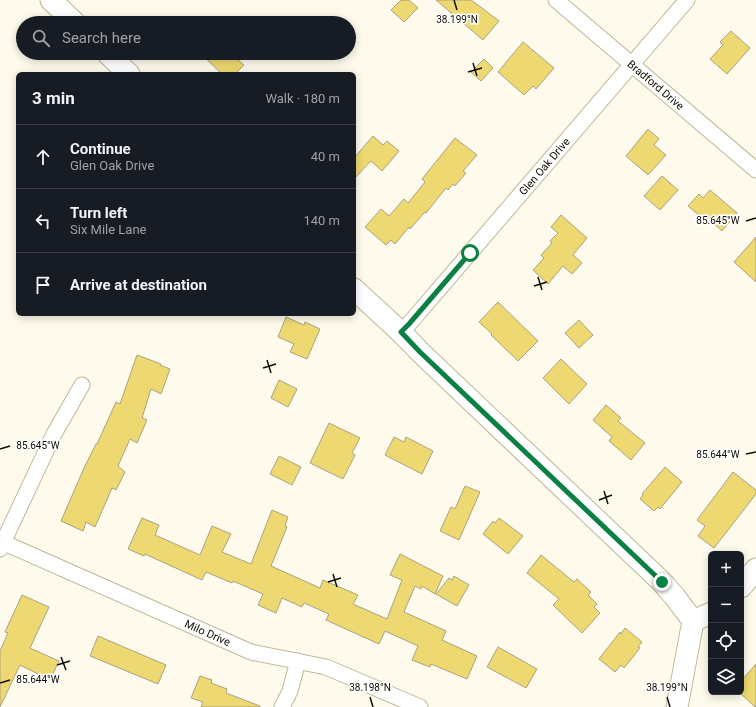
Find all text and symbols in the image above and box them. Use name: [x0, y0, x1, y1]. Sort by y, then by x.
text: 38.199°N: [436, 14, 478, 25]
search box: [16, 16, 356, 60]
icon: search: [30, 27, 52, 49]
text: Search here: [62, 29, 141, 47]
street label: Bradford Drive: [625, 58, 686, 113]
text: 3 min: [32, 88, 75, 108]
text: Walk · 180 m: [265, 91, 340, 106]
street label: Glen Oak Drive: [516, 135, 573, 198]
text: Continue: [70, 140, 131, 158]
icon: ahead: [32, 146, 54, 168]
text: 40 m: [311, 149, 340, 164]
text: Glen Oak Drive: [70, 158, 154, 173]
text: Turn left: [70, 204, 127, 222]
icon: left: [32, 210, 54, 232]
text: 140 m: [303, 213, 340, 228]
text: 85.645°W: [696, 215, 740, 226]
text: Six Mile Lane: [70, 222, 147, 237]
route start: [461, 244, 479, 262]
icon: arrive: [32, 274, 54, 296]
text: Arrive at destination: [70, 276, 207, 294]
text: 85.645°W: [16, 440, 60, 451]
text: 85.644°W: [696, 449, 740, 460]
map controls: [708, 551, 744, 695]
button: +: [708, 551, 744, 587]
route end: [653, 573, 671, 591]
button: −: [708, 587, 744, 623]
street label: Milo Drive: [182, 617, 232, 649]
button: locate: [708, 623, 744, 659]
button: layers: [708, 659, 744, 695]
text: 85.644°W: [16, 674, 60, 685]
text: 38.198°N: [349, 682, 391, 693]
text: 38.199°N: [646, 682, 688, 693]

